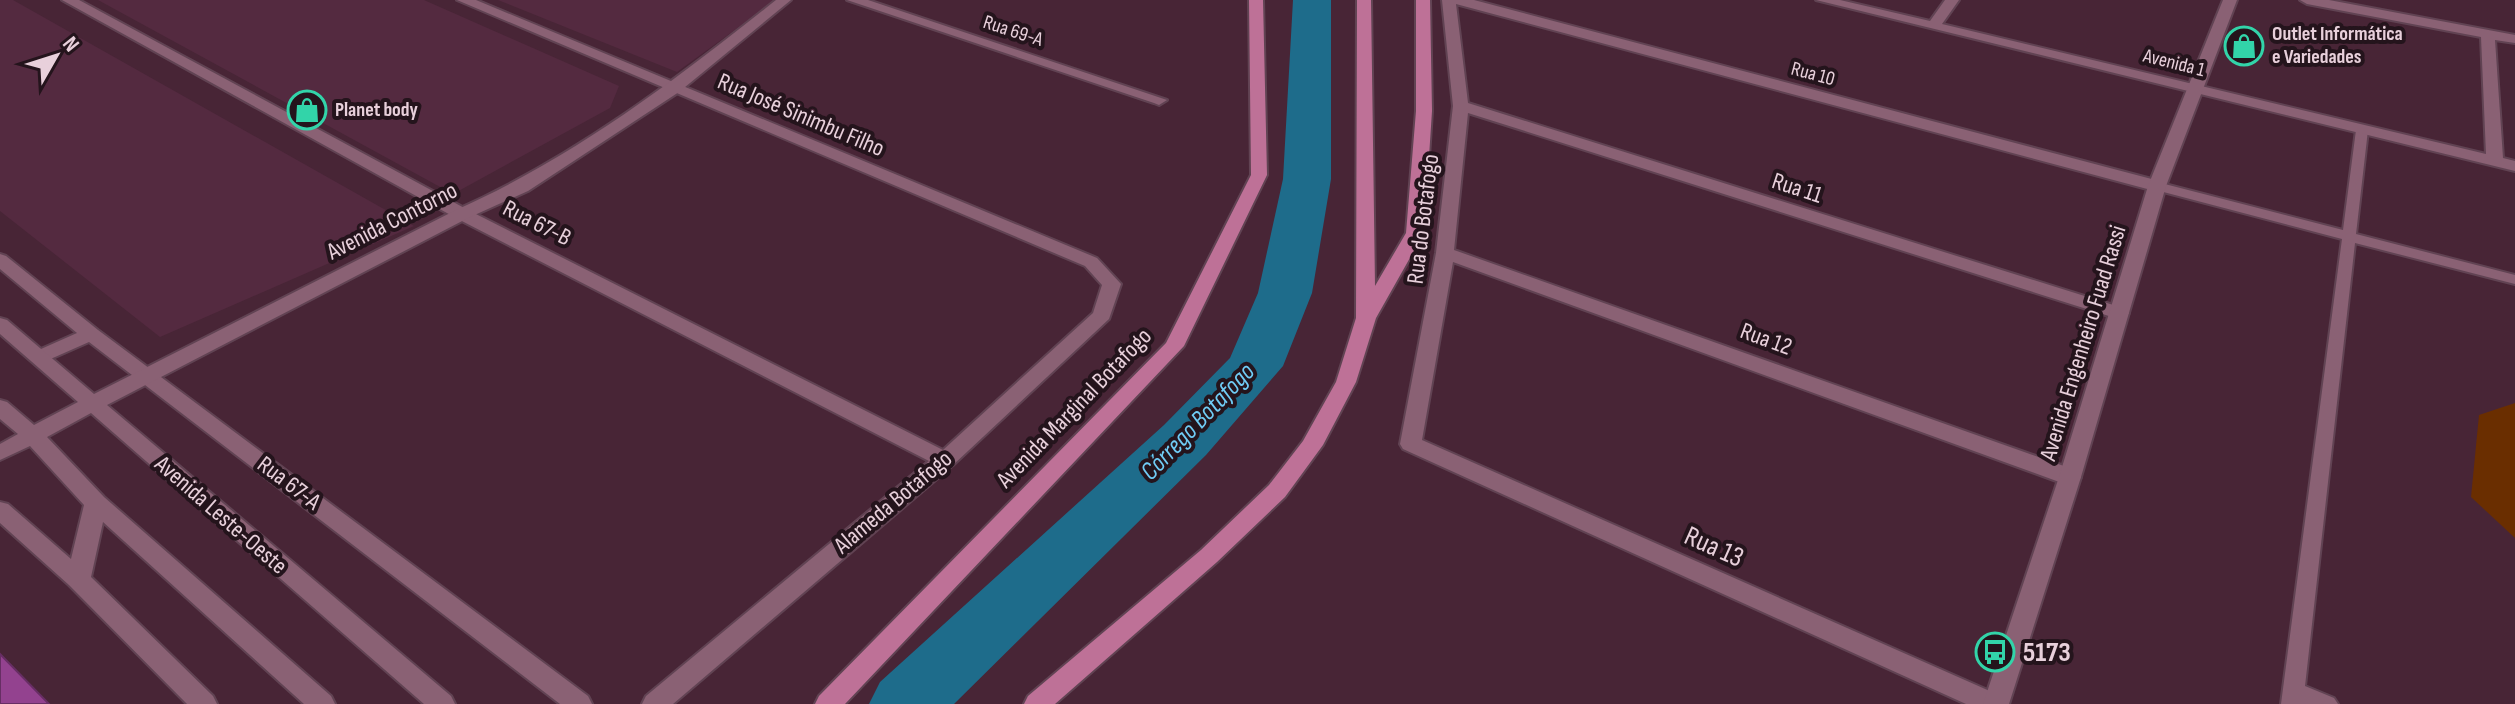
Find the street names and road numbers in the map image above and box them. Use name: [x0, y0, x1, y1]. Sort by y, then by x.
street label: Rua 69-A: [980, 10, 1046, 52]
street label: Avenida 1: [2140, 44, 2207, 82]
street label: Rua 10: [1788, 57, 1838, 91]
street label: Rua José Sinimbu Filho: [713, 67, 889, 163]
street label: Rua do Botafogo: [1401, 152, 1445, 286]
street label: Rua 11: [1768, 166, 1826, 210]
street label: Avenida Contorno: [321, 176, 462, 267]
street label: Rua 67-B: [498, 194, 576, 252]
street label: Avenida Engenheiro Fuad Rassi: [2033, 222, 2133, 465]
street label: Rua 12: [1736, 316, 1796, 362]
street label: Avenida Marginal Botafogo: [990, 322, 1158, 495]
street label: Alameda Botafogo: [827, 444, 958, 560]
street label: Avenida Leste-Oeste: [148, 449, 293, 580]
street label: Rua 67-A: [252, 450, 327, 517]
street label: Rua 13: [1679, 519, 1749, 575]

